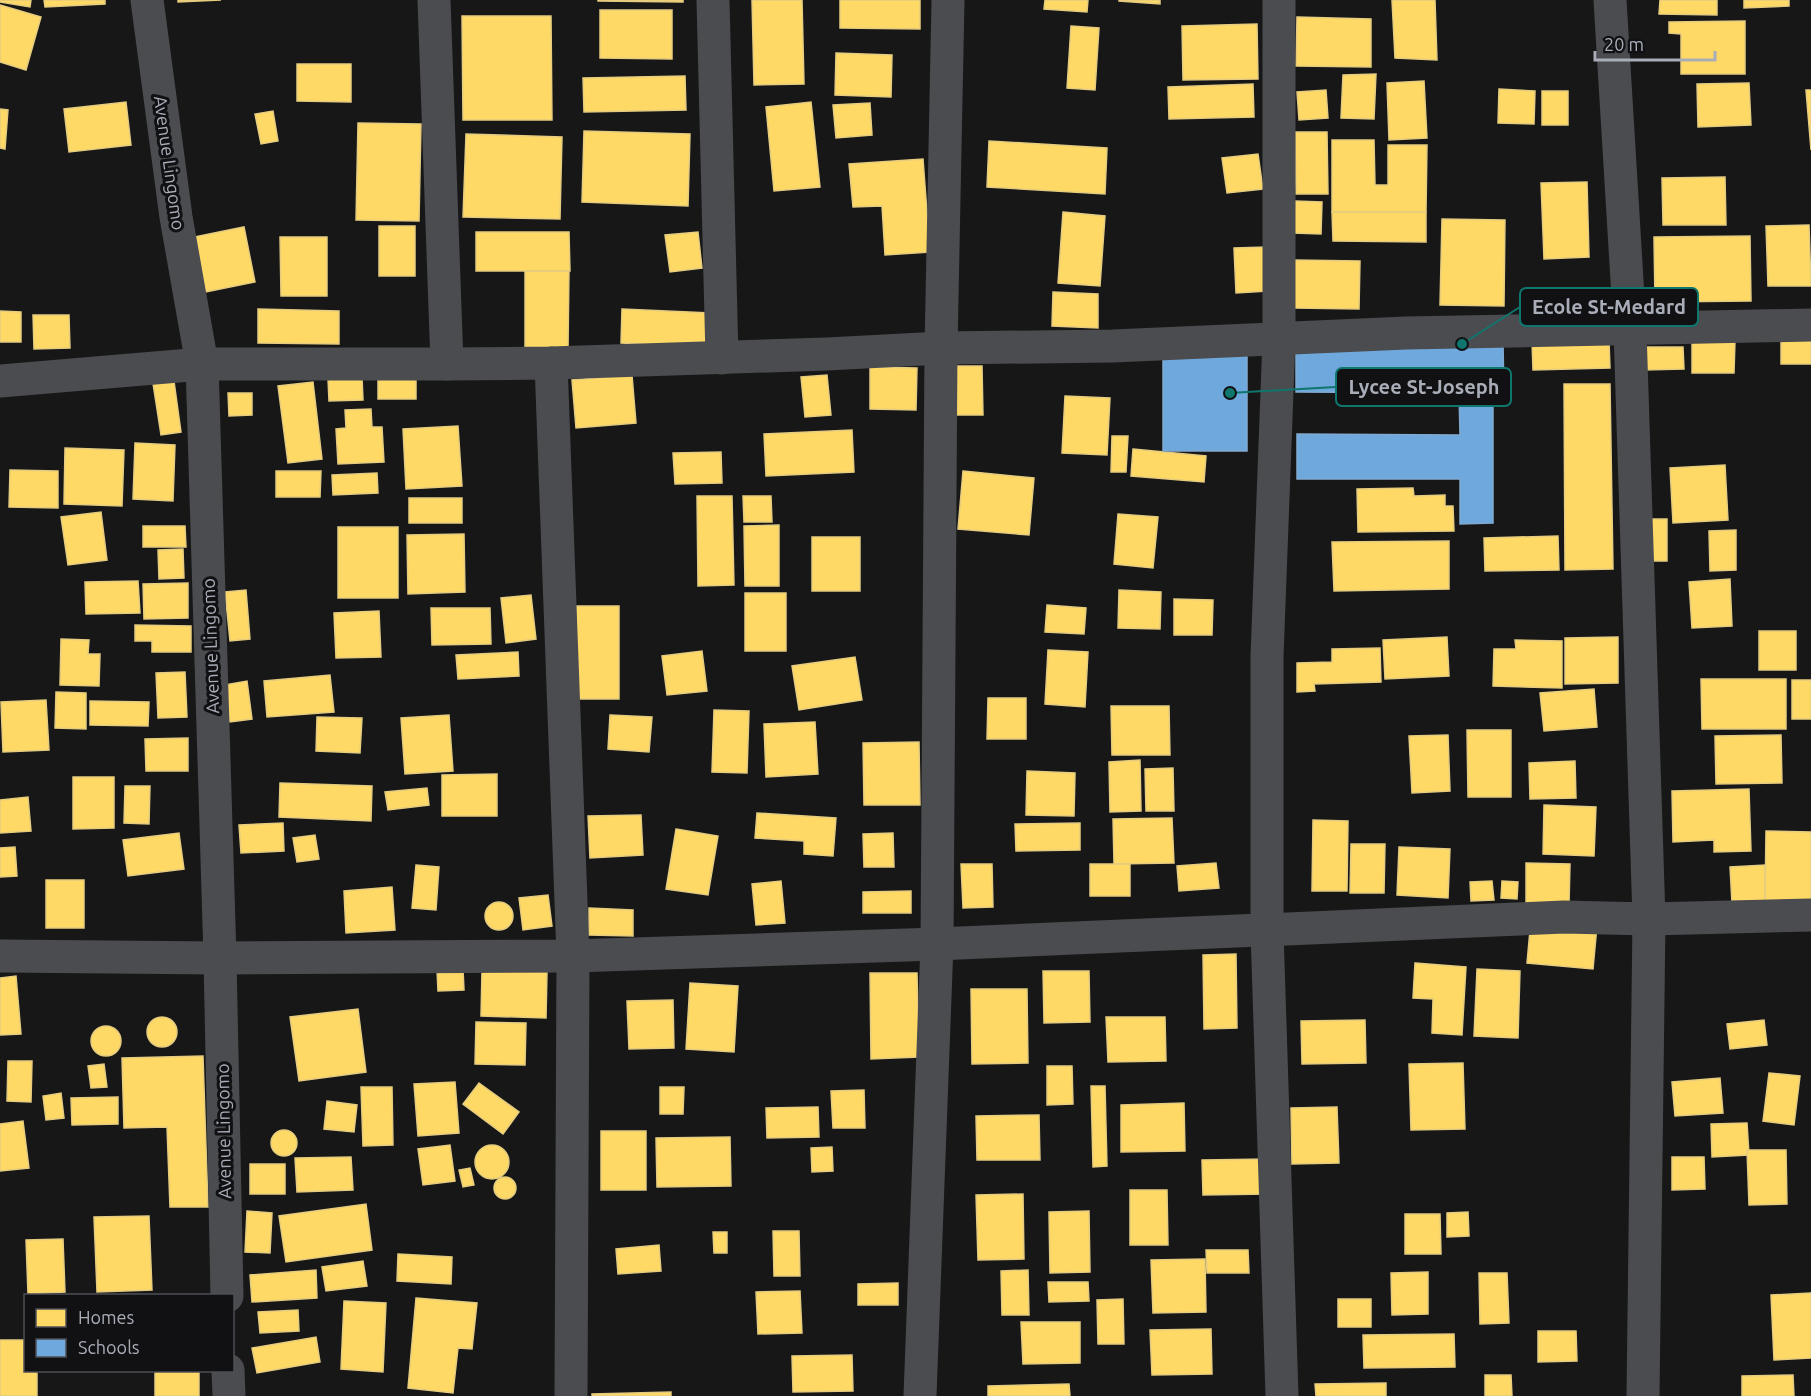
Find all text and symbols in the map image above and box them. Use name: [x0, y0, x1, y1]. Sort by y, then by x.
scale bar: [1595, 24, 1715, 62]
text: 20 m: [1604, 34, 1644, 54]
street label: Avenue Lingomo: [151, 94, 189, 231]
callout: Ecole St-Medard: [1520, 288, 1698, 326]
text: Ecole St-Medard: [1532, 295, 1686, 318]
callout: Lycee St-Joseph: [1336, 368, 1511, 406]
text: Lycee St-Joseph: [1349, 375, 1499, 398]
street label: Avenue Lingomo: [198, 578, 222, 714]
street label: Avenue Lingomo: [212, 1063, 234, 1199]
legend: [24, 1294, 234, 1372]
text: Homes: [78, 1307, 135, 1327]
text: Schools: [78, 1337, 140, 1357]

